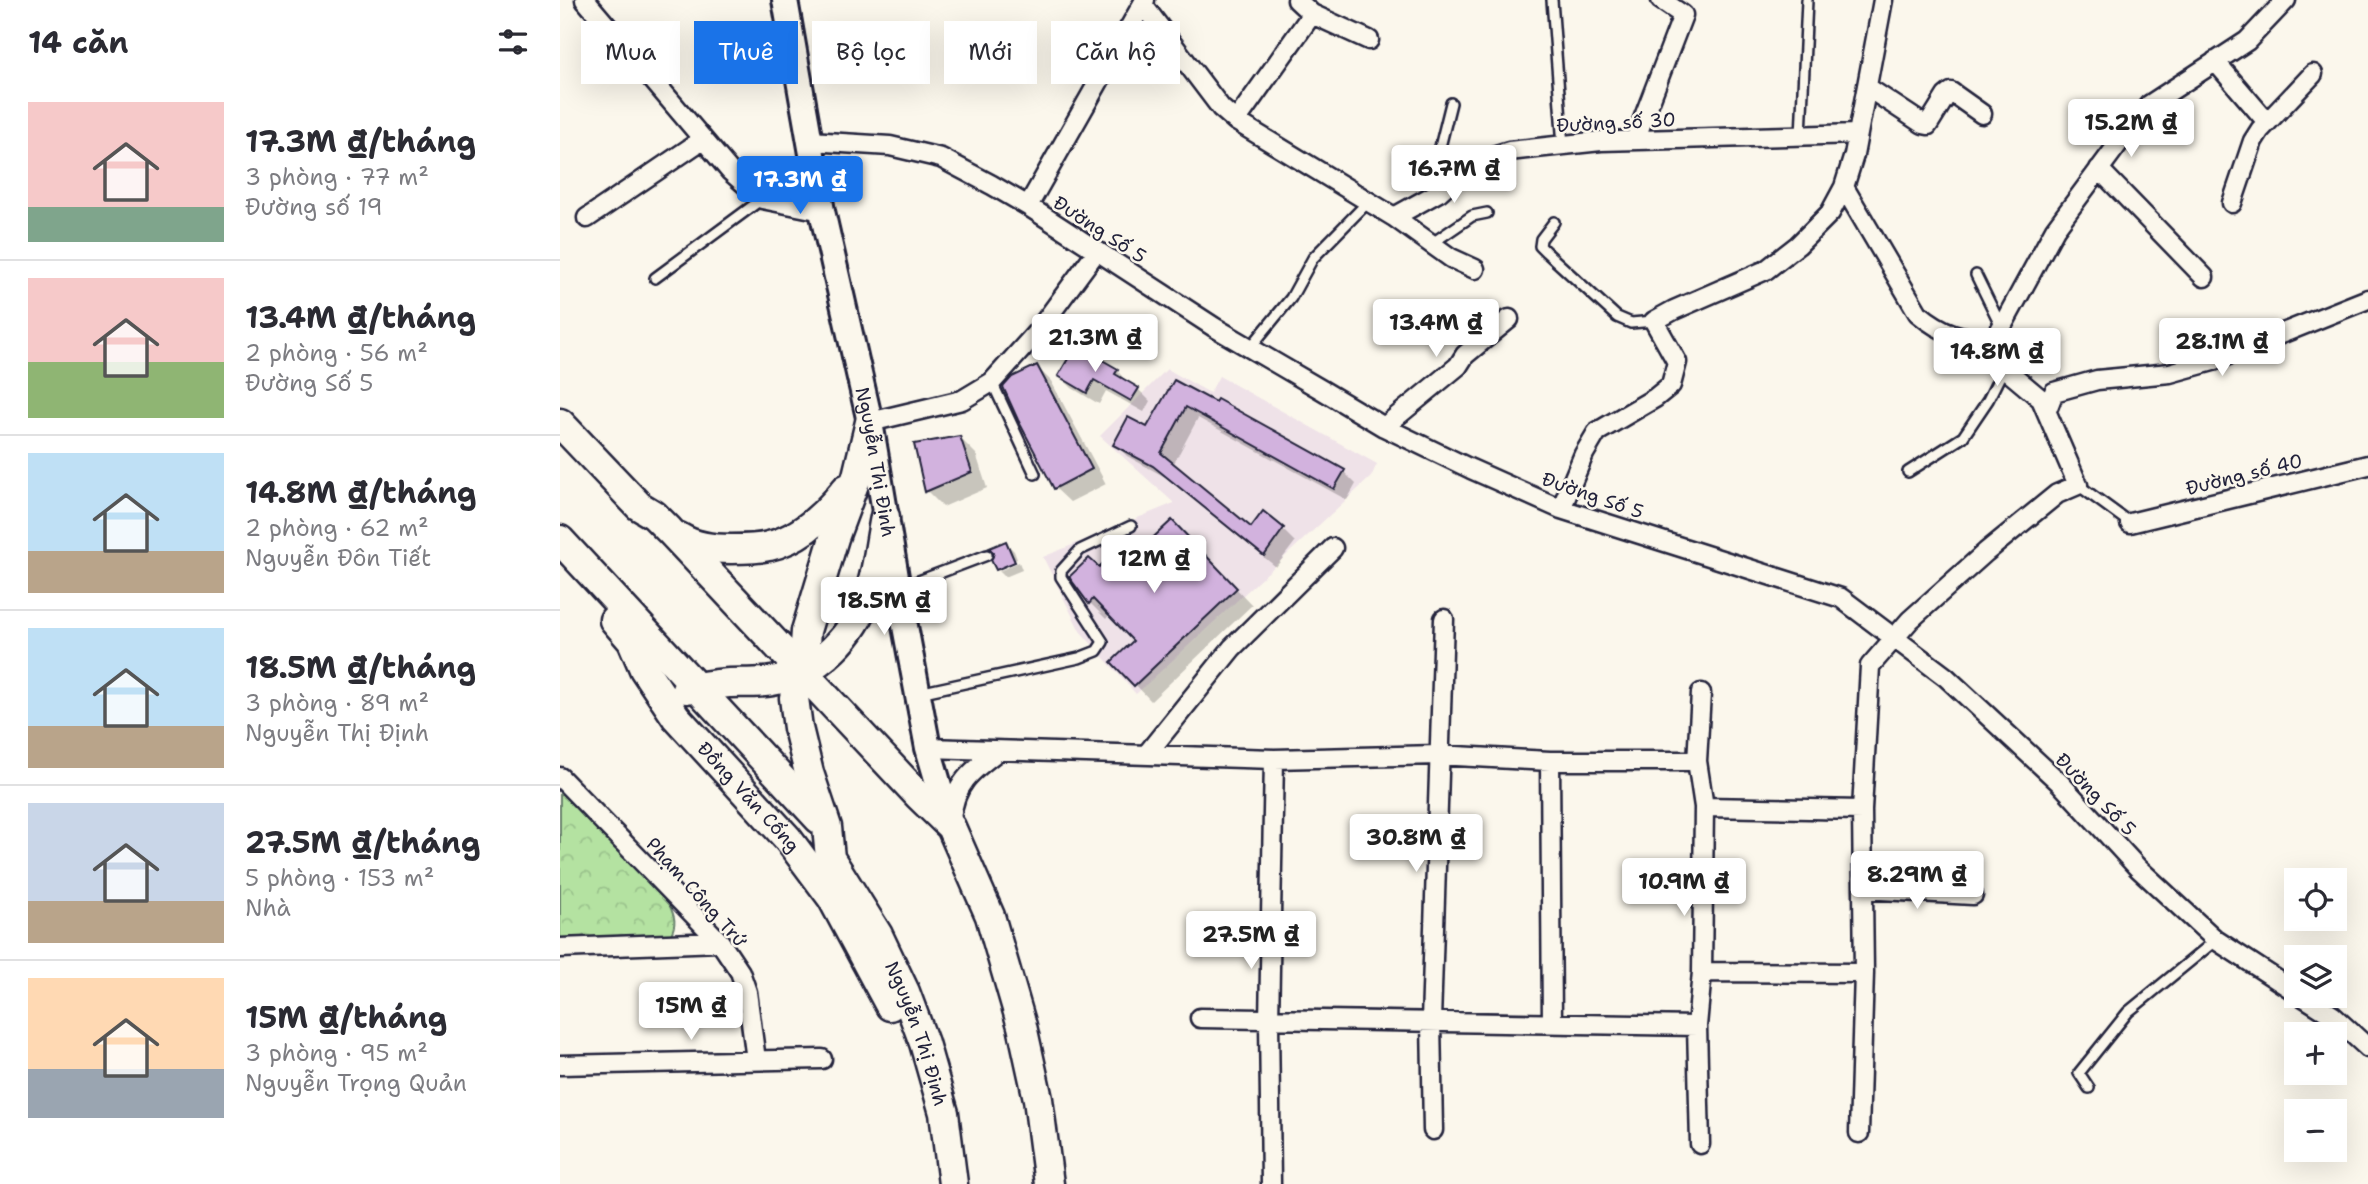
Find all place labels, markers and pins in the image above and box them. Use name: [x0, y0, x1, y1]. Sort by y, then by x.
pin: 15.2M ₫: [2066, 100, 2196, 159]
pin: 16.7M ₫: [1389, 146, 1519, 205]
pin: 17.3M ₫: [735, 156, 865, 216]
pin: 13.4M ₫: [1371, 300, 1501, 359]
pin: 21.3M ₫: [1030, 314, 1160, 374]
pin: 28.1M ₫: [2157, 318, 2287, 378]
pin: 14.8M ₫: [1932, 328, 2062, 388]
pin: 12M ₫: [1105, 536, 1203, 595]
pin: 18.5M ₫: [819, 578, 949, 637]
pin: 30.8M ₫: [1351, 814, 1481, 874]
pin: 8.29M ₫: [1852, 852, 1982, 911]
pin: 10.9M ₫: [1619, 858, 1749, 918]
pin: 27.5M ₫: [1186, 912, 1316, 971]
pin: 15M ₫: [642, 982, 740, 1042]

